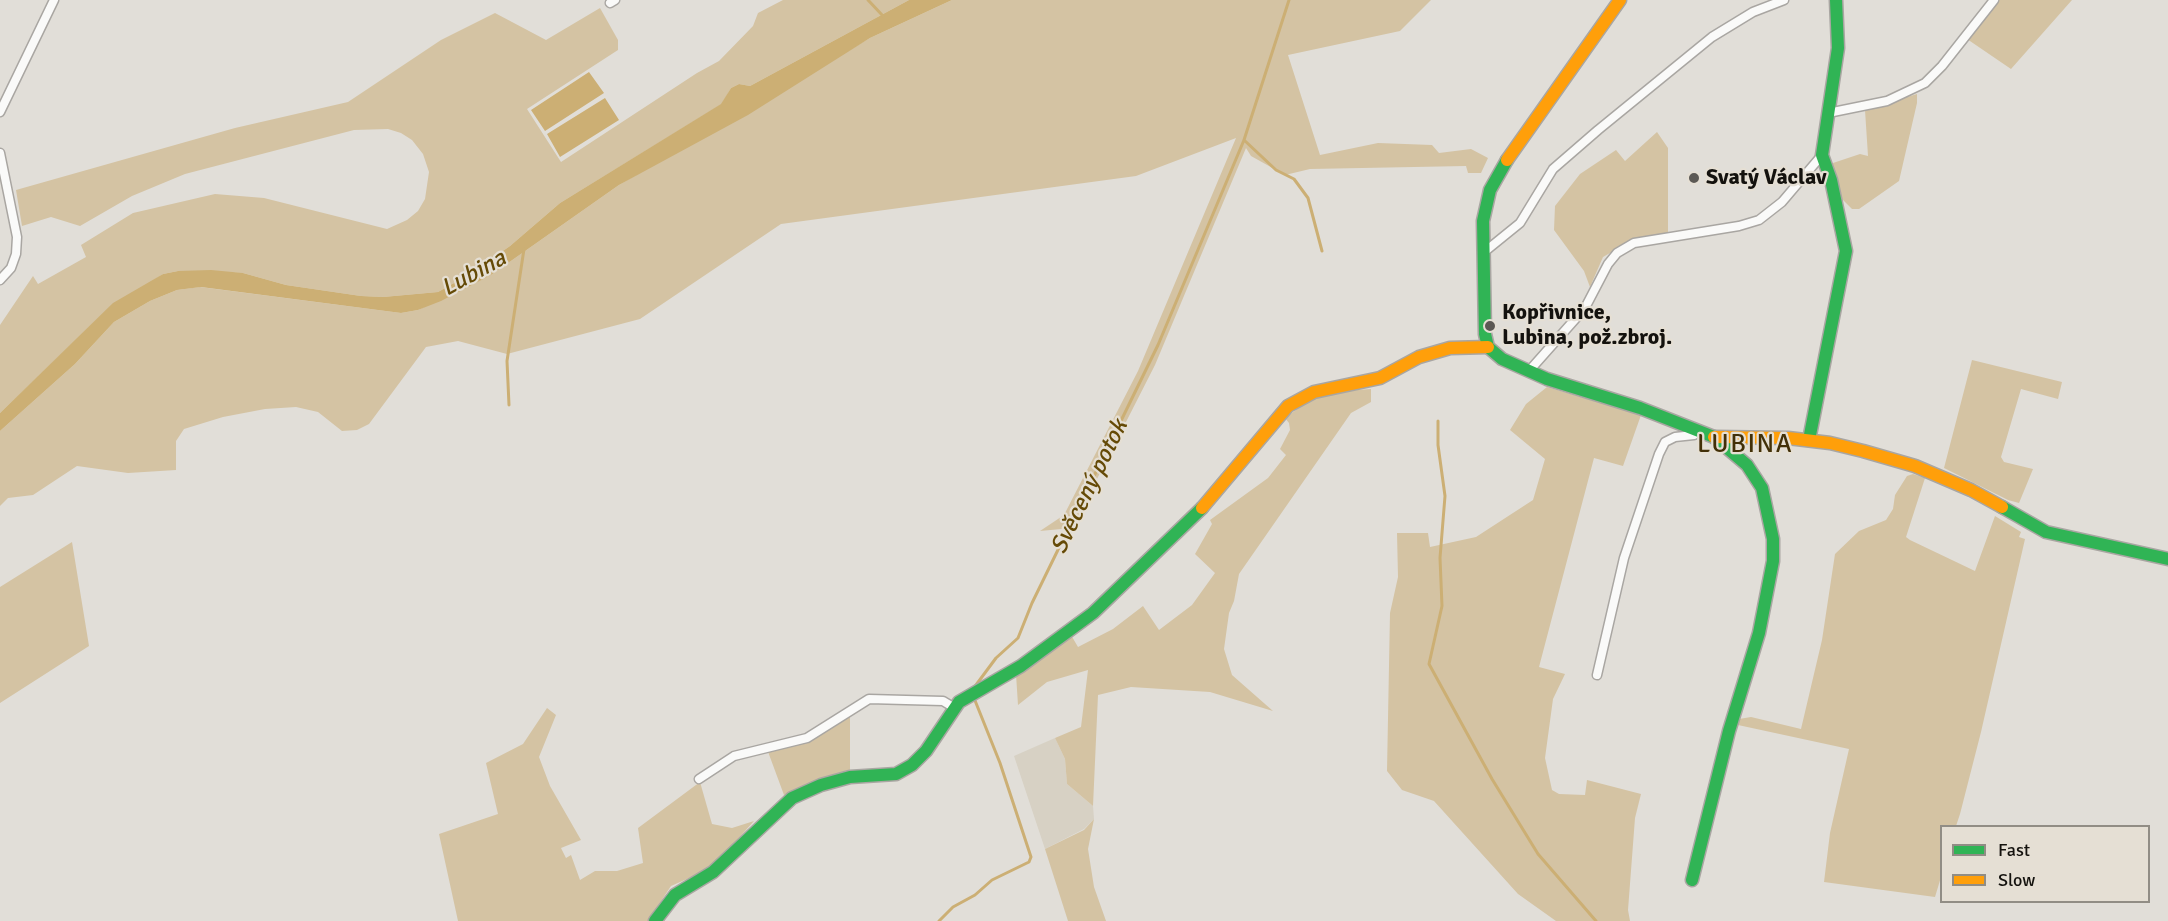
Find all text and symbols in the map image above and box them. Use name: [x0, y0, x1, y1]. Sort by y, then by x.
place label: Svatý Václav: [1706, 165, 1826, 191]
marker: Svatý Václav: [1687, 171, 1701, 185]
water label: Lubina: [437, 245, 511, 303]
place label: Kopřivnice, Lubina, pož.zbroj.: [1502, 300, 1672, 352]
marker: Kopřivnice, Lubina, pož.zbroj.: [1483, 319, 1497, 333]
water label: Svěcený potok: [1045, 415, 1135, 559]
district label: LUBINA: [1697, 429, 1793, 461]
legend: [1940, 825, 2150, 903]
text: Fast: [1998, 839, 2030, 861]
text: Slow: [1998, 869, 2035, 891]

